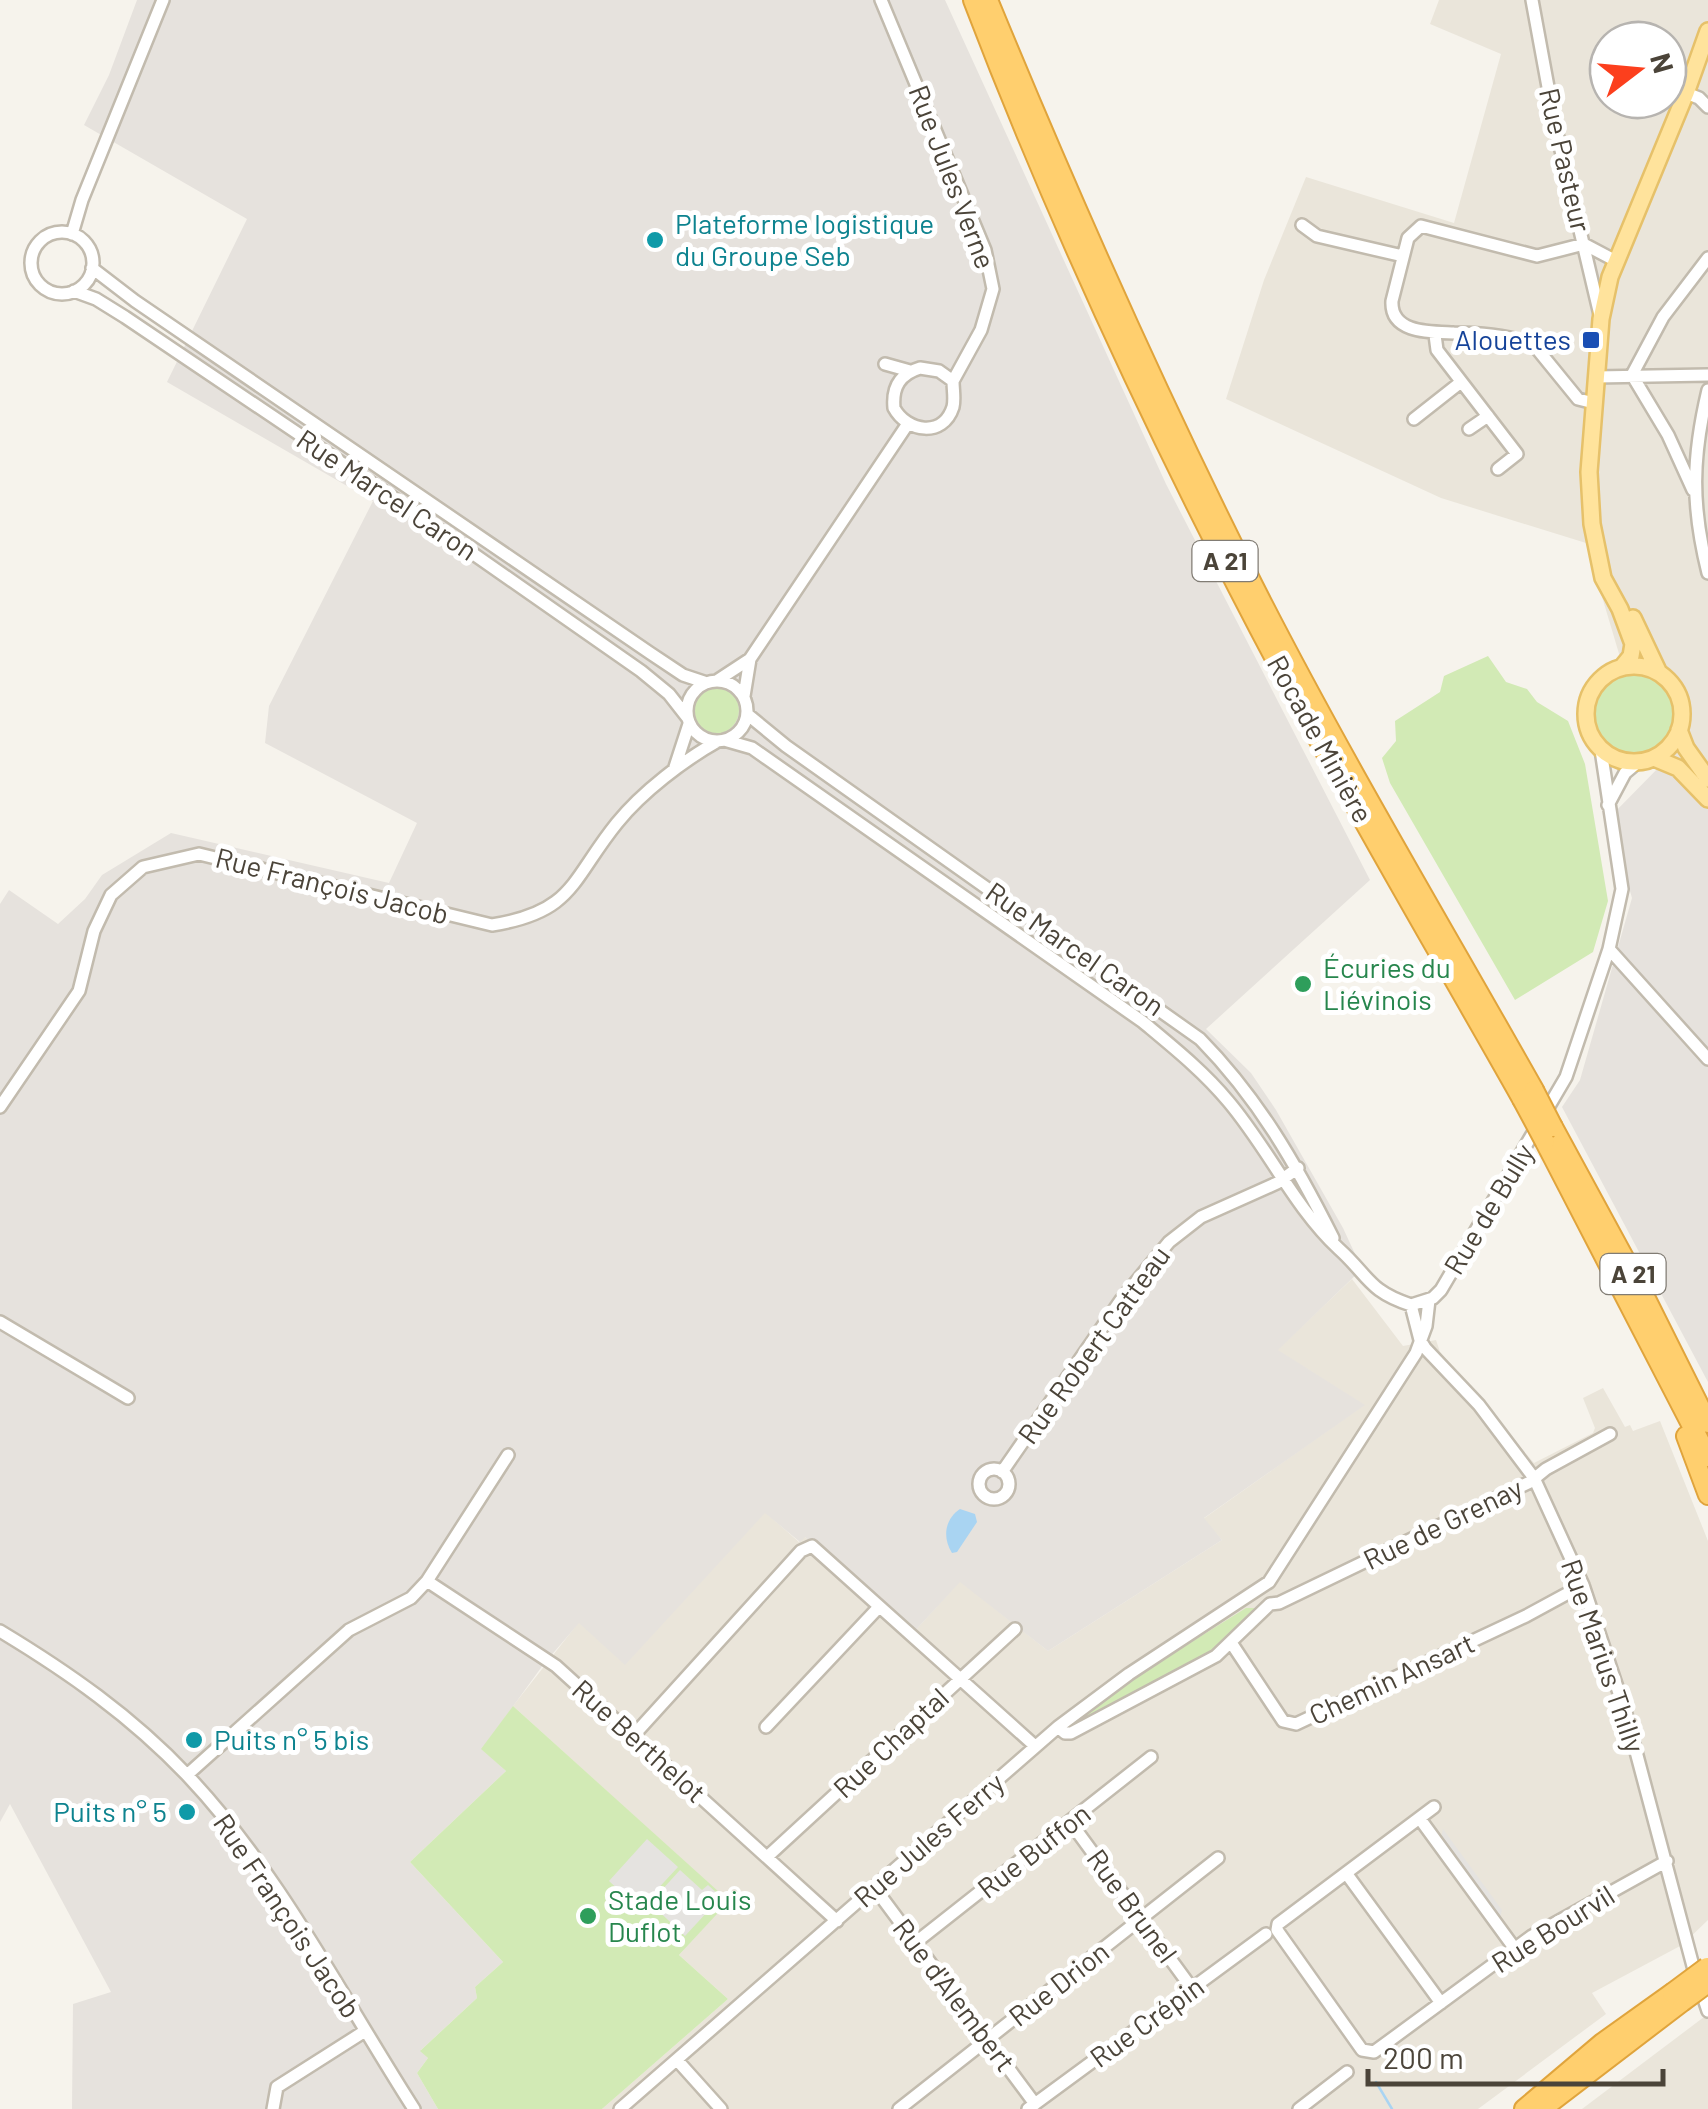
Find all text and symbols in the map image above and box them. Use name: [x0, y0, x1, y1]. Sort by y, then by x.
north arrow: [1588, 20, 1688, 120]
text: N: [1644, 49, 1682, 76]
street label: Rue Jules Verne: [902, 80, 1004, 273]
street label: Rue Pasteur: [1533, 84, 1599, 235]
place label: Plateforme logistique du Groupe Seb: [675, 206, 934, 272]
marker: Plateforme logistique du Groupe Seb: [644, 229, 666, 251]
place label: Alouettes: [1454, 322, 1571, 356]
marker: Alouettes: [1580, 329, 1602, 351]
street label: Rue Marcel Caron: [291, 421, 484, 567]
road number: A 21: [1192, 541, 1258, 581]
street label: Rocade Minière: [1261, 649, 1381, 828]
street label: Rue François Jacob: [212, 840, 452, 930]
street label: Rue Marcel Caron: [980, 874, 1171, 1022]
place label: Écuries du Liévinois: [1323, 950, 1451, 1016]
marker: Écuries du Liévinois: [1292, 973, 1314, 995]
street label: Rue de Bully: [1436, 1137, 1540, 1280]
street label: Rue Robert Catteau: [1010, 1239, 1176, 1450]
road number: A 21: [1600, 1254, 1666, 1294]
street label: Rue de Grenay: [1357, 1470, 1528, 1576]
street label: Rue Marius Thilly: [1555, 1554, 1653, 1757]
street label: Chemin Ansart: [1304, 1625, 1480, 1731]
street label: Rue Berthelot: [566, 1672, 713, 1809]
street label: Rue Chaptal: [826, 1680, 955, 1804]
place label: Puits n° 5 bis: [214, 1722, 369, 1756]
marker: Puits n° 5 bis: [183, 1729, 205, 1751]
street label: Rue Jules Ferry: [846, 1765, 1010, 1914]
place label: Puits n° 5: [53, 1794, 167, 1828]
street label: Rue Buffon: [970, 1796, 1097, 1905]
marker: Puits n° 5: [176, 1801, 198, 1823]
street label: Rue François Jacob: [207, 1807, 369, 2024]
street label: Rue Brunel: [1080, 1842, 1185, 1969]
street label: Rue Bourvil: [1485, 1877, 1620, 1979]
place label: Stade Louis Duflot: [608, 1882, 751, 1948]
marker: Stade Louis Duflot: [577, 1905, 599, 1927]
street label: Rue d'Alembert: [886, 1911, 1023, 2077]
street label: Rue Drion: [1002, 1934, 1115, 2033]
street label: Rue Crépin: [1083, 1969, 1210, 2074]
scale bar: [1368, 2024, 1663, 2086]
text: 200 m: [1383, 2039, 1464, 2075]

